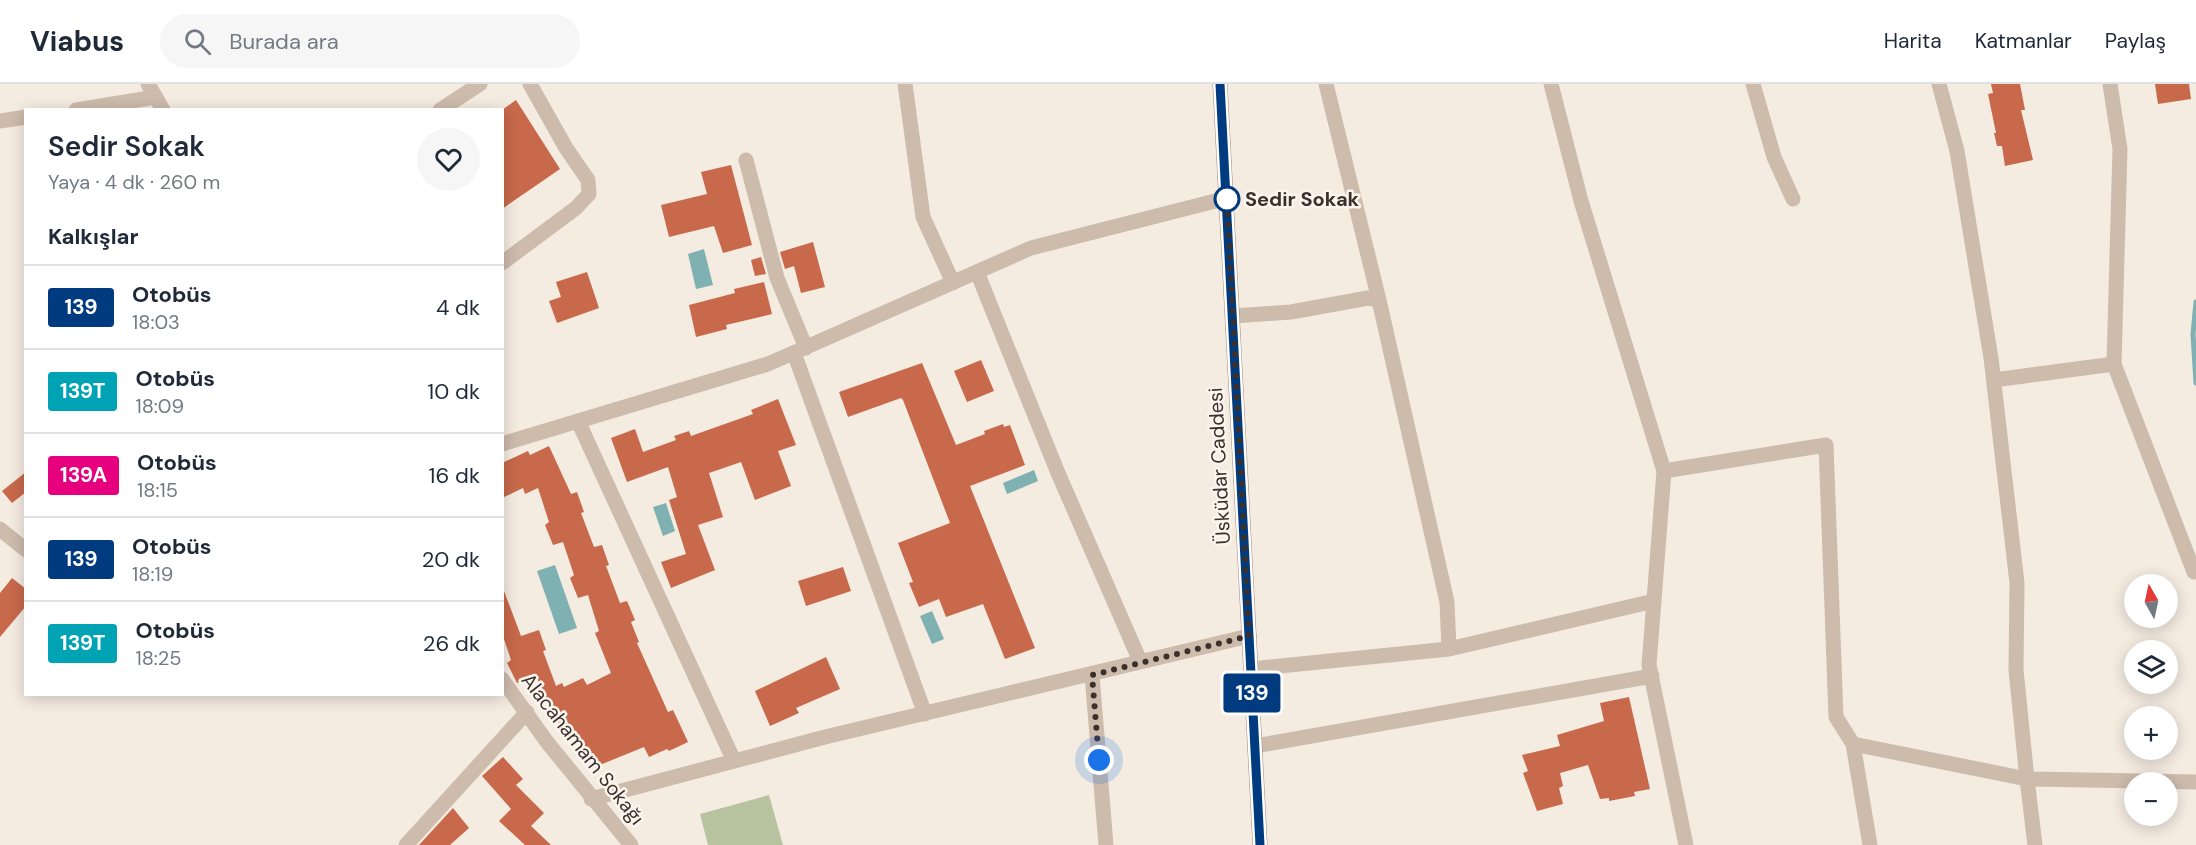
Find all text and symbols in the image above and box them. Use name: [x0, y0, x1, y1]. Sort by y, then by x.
search box: [160, 14, 580, 68]
text: Viabus: [30, 23, 124, 60]
icon: search: [181, 25, 214, 58]
text: Burada ara: [229, 27, 339, 56]
text: Harita: [1884, 27, 1942, 55]
text: Katmanlar: [1975, 27, 2072, 55]
text: Paylaş: [2105, 27, 2166, 55]
text: Sedir Sokak: [48, 128, 205, 165]
button: heart: [417, 128, 480, 191]
text: Yaya · 4 dk · 260 m: [48, 169, 220, 195]
marker: Sedir Sokak: [1214, 186, 1240, 212]
place label: Sedir Sokak: [1245, 186, 1360, 212]
text: Kalkışlar: [48, 222, 138, 251]
text: Otobüs: [132, 280, 212, 309]
text: 139: [64, 293, 98, 321]
text: 4 dk: [436, 293, 480, 322]
text: 18:03: [132, 309, 180, 335]
text: Otobüs: [135, 364, 215, 393]
text: 139T: [60, 377, 105, 405]
text: 10 dk: [427, 377, 480, 406]
street label: Üsküdar Caddesi: [1202, 387, 1236, 545]
text: 18:09: [135, 393, 184, 419]
text: Otobüs: [137, 448, 217, 477]
text: 139A: [60, 461, 107, 489]
text: 16 dk: [429, 461, 480, 490]
text: 18:15: [137, 477, 178, 503]
text: Otobüs: [132, 532, 212, 561]
text: 139: [64, 545, 98, 573]
text: 20 dk: [422, 545, 480, 574]
text: 18:19: [132, 561, 173, 587]
north arrow: [2124, 574, 2178, 628]
map controls: [2124, 574, 2178, 826]
text: Otobüs: [135, 616, 215, 645]
text: 139T: [60, 629, 105, 657]
text: 26 dk: [423, 629, 480, 658]
button: layers: [2124, 640, 2178, 694]
text: 18:25: [135, 645, 182, 671]
street label: Alacahamam Sokağı: [516, 668, 650, 830]
line badge: 139: [1218, 674, 1286, 712]
text: 139: [1235, 679, 1269, 707]
button: +: [2124, 706, 2178, 760]
your location: [1084, 745, 1114, 775]
button: −: [2124, 772, 2178, 826]

